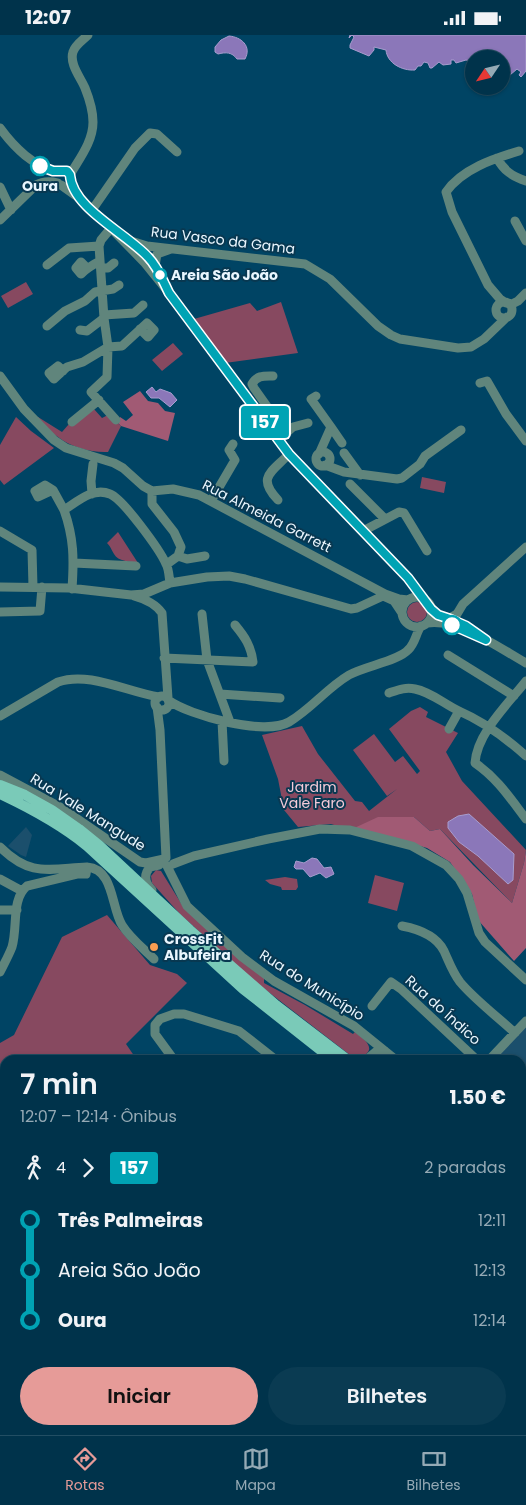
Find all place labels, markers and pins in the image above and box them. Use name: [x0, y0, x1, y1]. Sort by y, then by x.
marker: Oura: [30, 156, 50, 176]
place label: Oura: [22, 176, 58, 196]
place label: Areia São João: [171, 265, 278, 285]
marker: Areia São João: [153, 268, 167, 282]
unlabelled marker: [442, 615, 462, 635]
place label: CrossFit Albufeira: [164, 929, 231, 965]
marker: CrossFit Albufeira: [148, 941, 160, 953]

